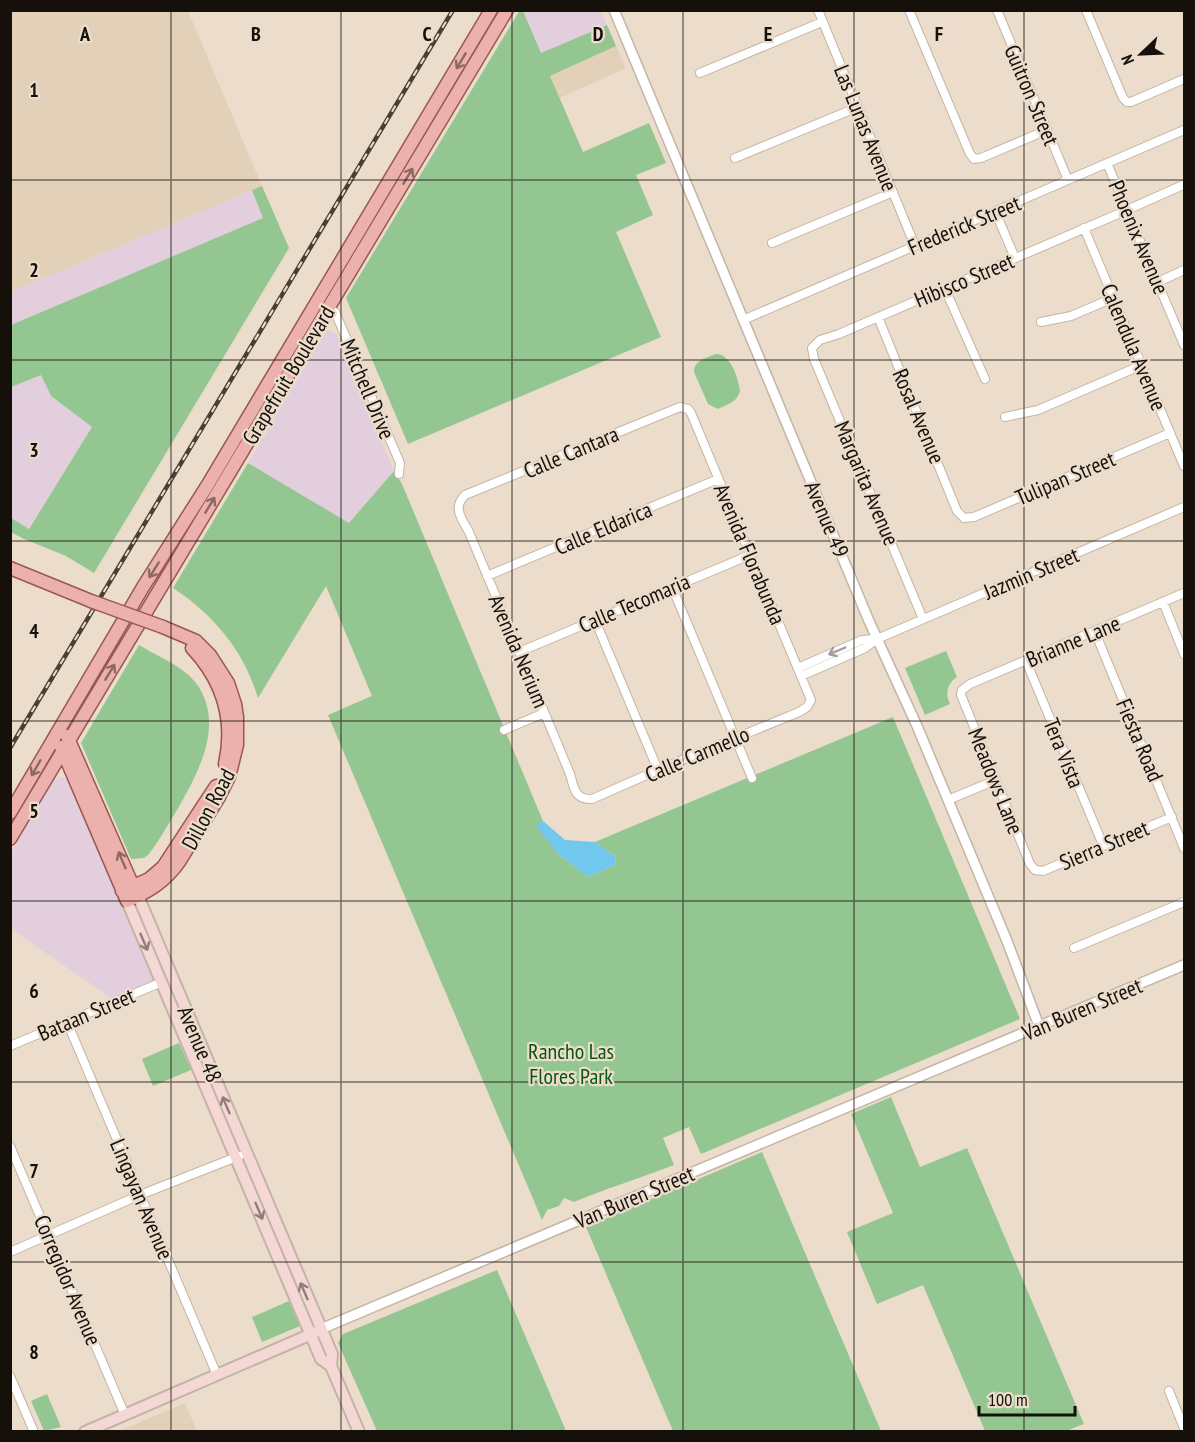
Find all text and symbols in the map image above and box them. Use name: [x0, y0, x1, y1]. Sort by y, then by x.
text: A: [79, 21, 91, 47]
text: B: [251, 21, 261, 47]
text: C: [422, 21, 432, 47]
text: D: [593, 21, 604, 47]
text: E: [764, 21, 772, 47]
text: F: [935, 21, 943, 47]
north arrow: [1111, 24, 1171, 84]
street label: Guitron Street: [998, 40, 1066, 150]
one-way arrow: [454, 52, 466, 69]
text: N: [1116, 52, 1138, 68]
street label: Las Lunas Avenue: [828, 61, 904, 195]
text: 1: [29, 77, 39, 103]
one-way arrow: [402, 168, 414, 185]
street label: Phoenix Avenue: [1102, 176, 1176, 298]
street label: Frederick Street: [903, 189, 1025, 261]
street label: Hibisco Street: [910, 247, 1018, 313]
text: 2: [29, 257, 39, 283]
street label: Calendula Avenue: [1095, 279, 1173, 415]
street label: Grapefruit Boulevard: [236, 300, 340, 450]
street label: Mitchell Drive: [334, 335, 402, 443]
street label: Rosal Avenue: [887, 364, 951, 468]
street label: Margarita Avenue: [828, 417, 906, 549]
street label: Calle Cantara: [519, 419, 623, 485]
text: 3: [29, 437, 39, 463]
street label: Tulipan Street: [1011, 444, 1119, 512]
street label: Avenue 49: [798, 477, 856, 561]
street label: Avenida Florabunda: [708, 479, 792, 629]
street label: Calle Eldarica: [550, 495, 656, 561]
one-way arrow: [205, 497, 217, 514]
street label: Jazmin Street: [978, 540, 1083, 606]
one-way arrow: [148, 561, 160, 578]
street label: Calle Tecomaria: [574, 567, 694, 639]
street label: Avenida Nerium: [483, 590, 555, 712]
street label: Brianne Lane: [1022, 609, 1124, 673]
text: 4: [29, 618, 39, 644]
one-way arrow: [828, 646, 846, 657]
one-way arrow: [105, 664, 117, 681]
street label: Fiesta Road: [1110, 694, 1170, 786]
street label: Tera Vista: [1037, 714, 1091, 792]
street label: Calle Carmello: [641, 720, 753, 788]
street label: Meadows Lane: [962, 724, 1030, 838]
one-way arrow: [30, 760, 42, 777]
street label: Dillon Road: [175, 764, 241, 854]
text: 5: [29, 798, 39, 824]
street label: Sierra Street: [1055, 814, 1153, 876]
one-way arrow: [116, 851, 127, 870]
one-way arrow: [139, 932, 150, 950]
street label: Van Buren Street: [1017, 971, 1146, 1047]
text: 6: [29, 978, 39, 1004]
street label: Bataan Street: [33, 981, 139, 1047]
street label: Avenue 48: [171, 1002, 229, 1086]
park label: Rancho Las Flores Park: [528, 1037, 614, 1090]
one-way arrow: [219, 1096, 230, 1114]
street label: Lingayan Avenue: [104, 1134, 180, 1264]
text: 7: [29, 1158, 39, 1184]
street label: Van Buren Street: [569, 1159, 698, 1235]
one-way arrow: [253, 1201, 265, 1219]
street label: Corregidor Avenue: [28, 1211, 108, 1349]
one-way arrow: [298, 1283, 310, 1301]
text: 8: [29, 1339, 39, 1365]
scale bar: [979, 1379, 1075, 1417]
text: 100 m: [988, 1388, 1028, 1411]

